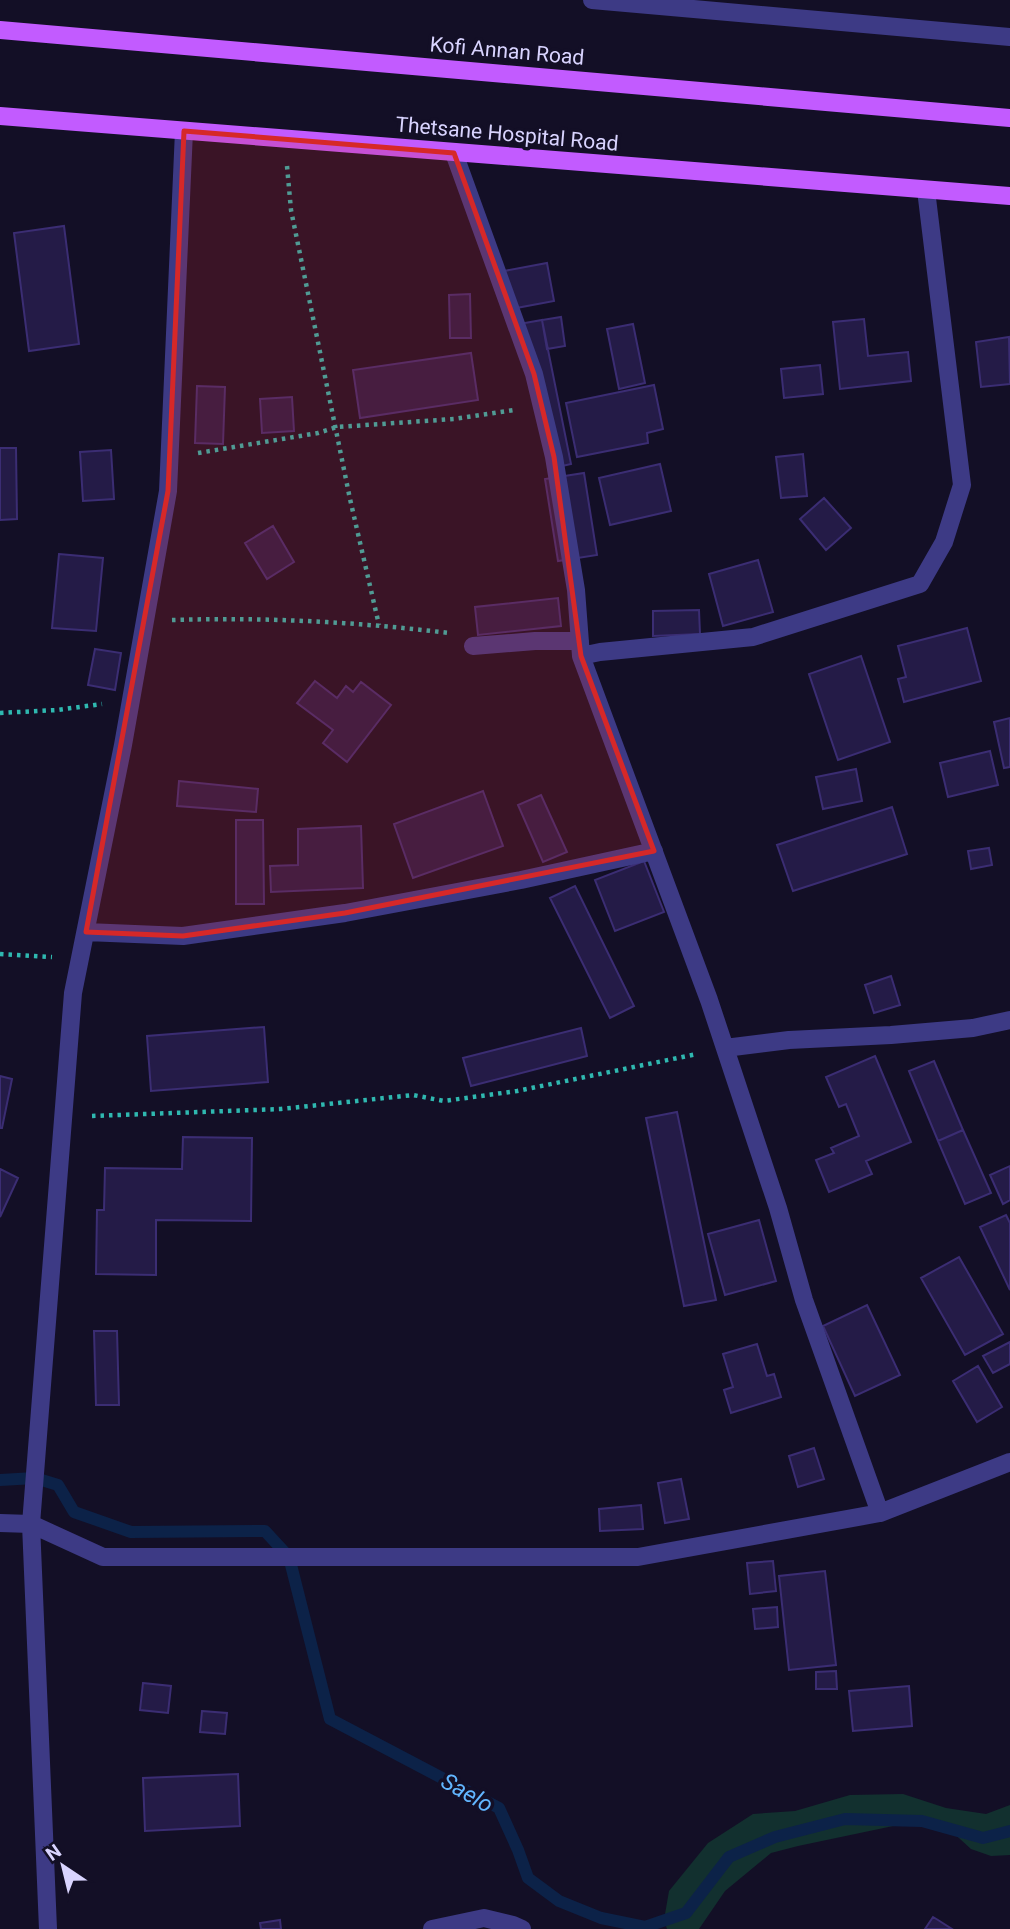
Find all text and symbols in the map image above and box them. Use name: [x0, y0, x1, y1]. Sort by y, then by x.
street label: Kofi Annan Road: [429, 32, 585, 70]
street label: Thetsane Hospital Road: [394, 112, 620, 156]
water label: Saelo: [436, 1767, 498, 1819]
north arrow: [28, 1831, 98, 1901]
text: N: [41, 1839, 66, 1866]

